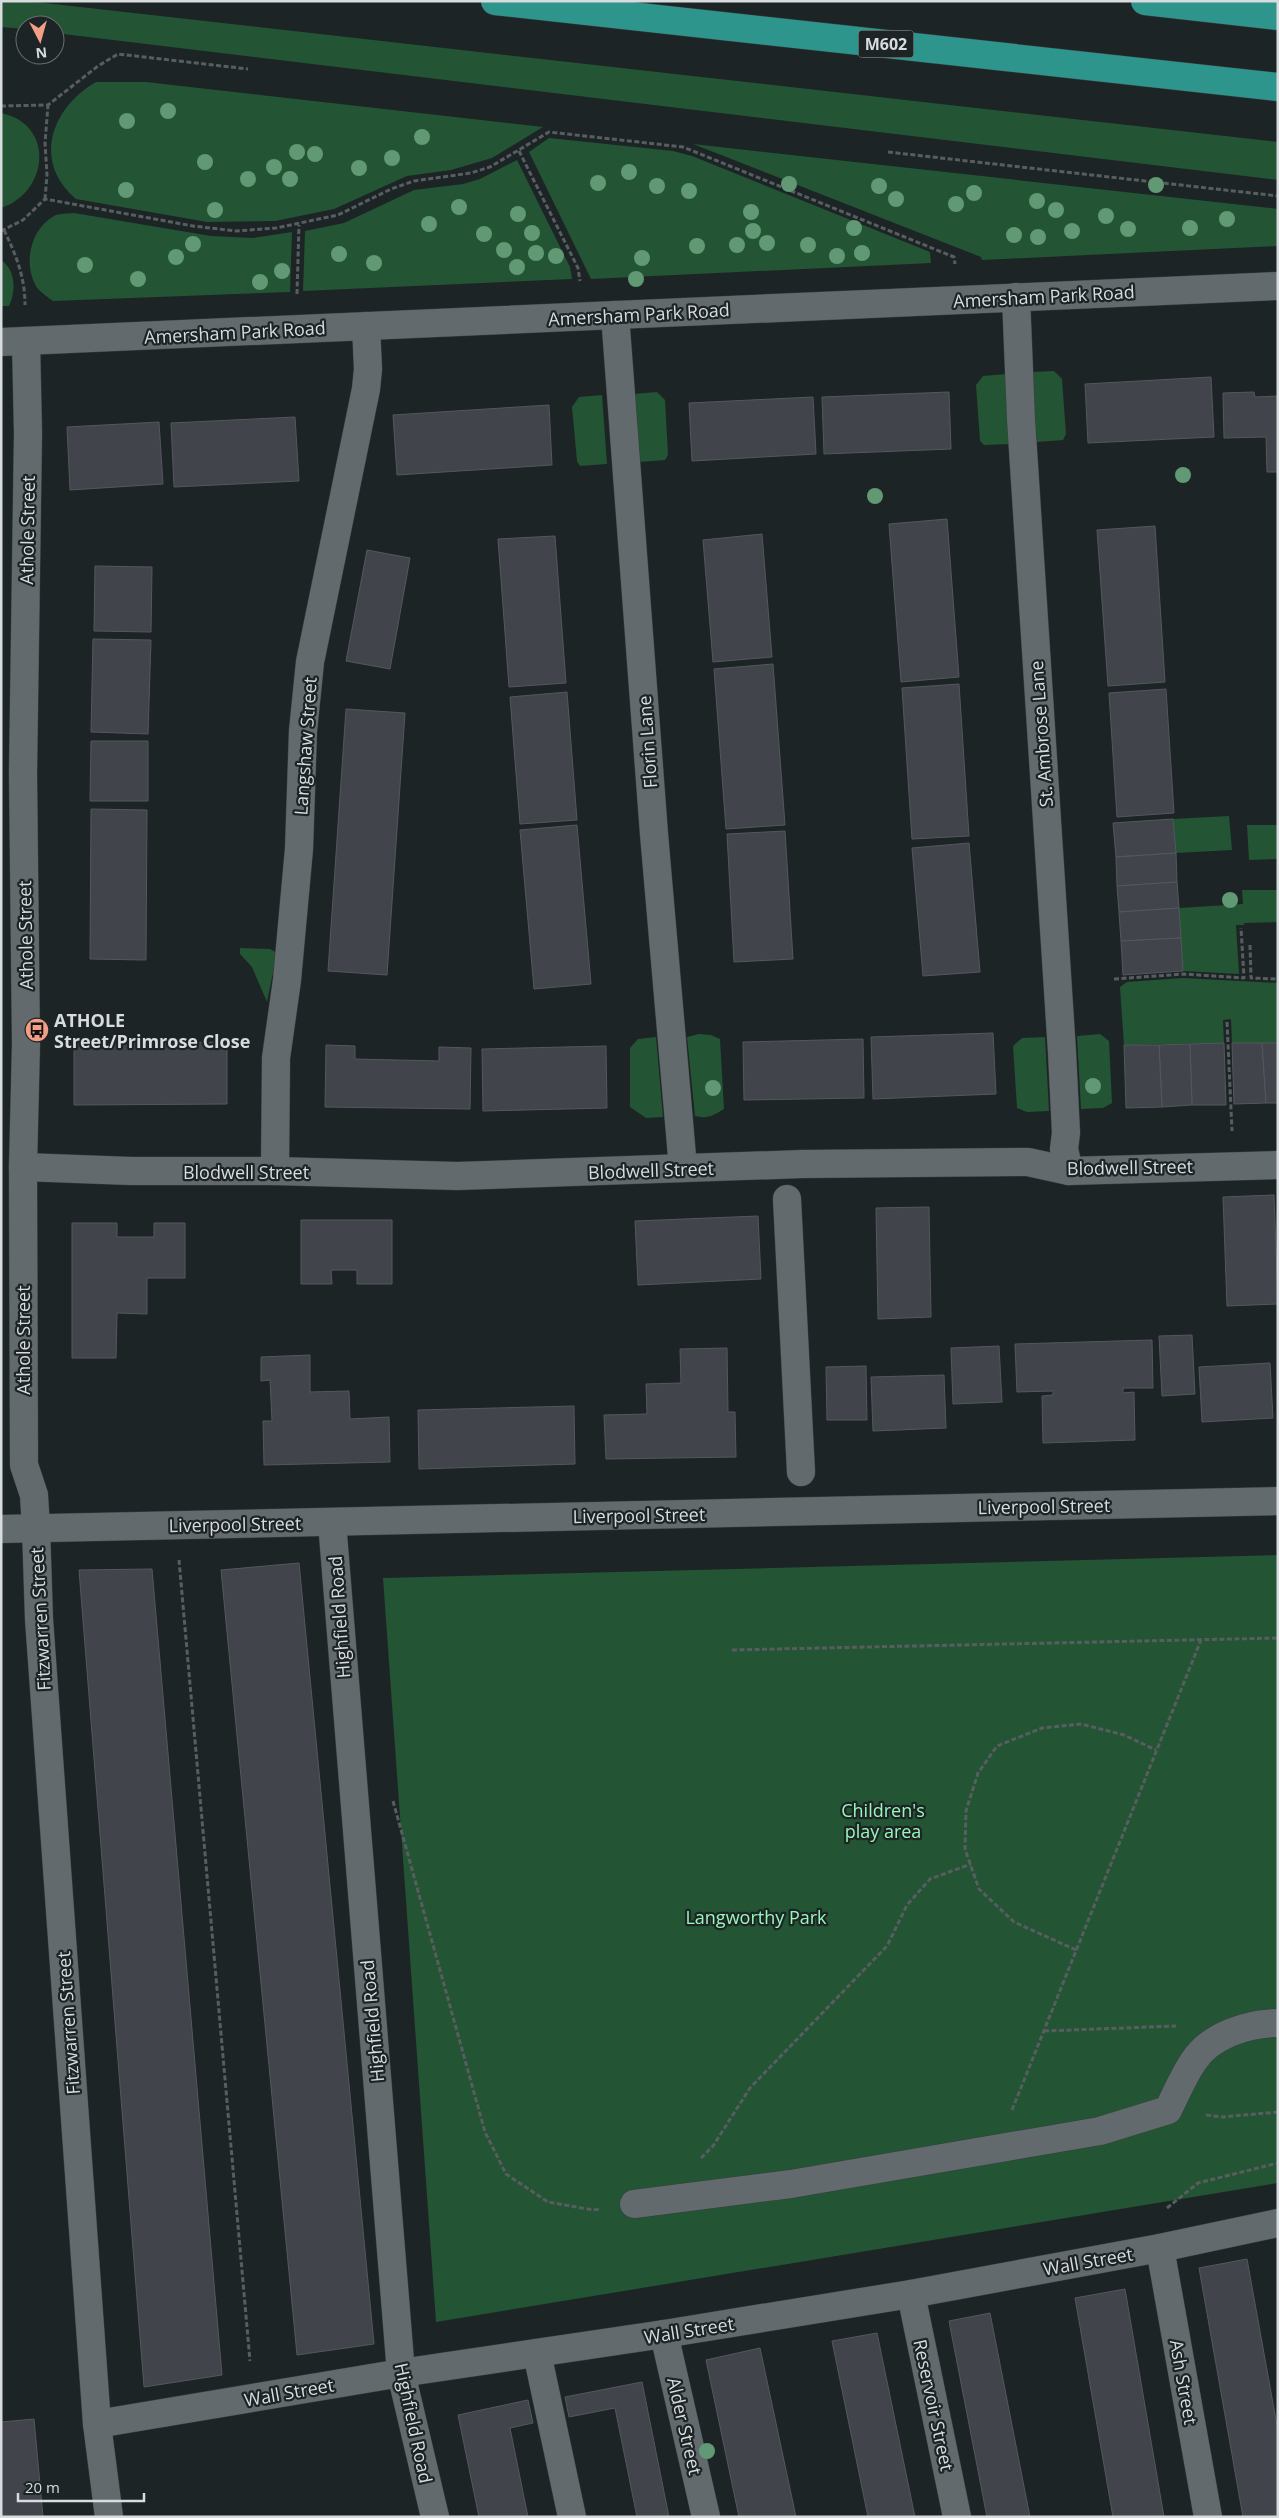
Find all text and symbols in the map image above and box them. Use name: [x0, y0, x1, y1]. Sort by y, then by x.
north arrow: [15, 15, 65, 65]
road number: M602: [858, 31, 914, 58]
text: N: [35, 43, 48, 63]
street label: Amersham Park Road: [953, 279, 1135, 313]
street label: Amersham Park Road: [548, 297, 730, 331]
street label: Amersham Park Road: [144, 315, 326, 349]
street label: Athole Street: [14, 475, 40, 585]
street label: St. Ambrose Lane: [1024, 660, 1058, 808]
street label: Langshaw Street: [288, 676, 322, 816]
street label: Florin Lane: [632, 695, 662, 789]
street label: Athole Street: [12, 880, 38, 990]
place label: ATHOLE Street/Primrose Close: [54, 1008, 250, 1053]
bus stop icon: ATHOLE Street/Primrose Close: [24, 1017, 50, 1043]
street label: Blodwell Street: [1067, 1154, 1193, 1180]
street label: Blodwell Street: [588, 1156, 714, 1184]
street label: Blodwell Street: [183, 1160, 309, 1184]
street label: Athole Street: [11, 1285, 35, 1395]
street label: Liverpool Street: [978, 1493, 1110, 1519]
street label: Liverpool Street: [573, 1502, 705, 1528]
street label: Liverpool Street: [169, 1511, 301, 1537]
street label: Fitzwarren Street: [24, 1547, 56, 1691]
street label: Highfield Road: [323, 1555, 355, 1679]
park label: Children's play area: [841, 1798, 925, 1843]
park label: Langworthy Park: [685, 1905, 827, 1929]
street label: Fitzwarren Street: [51, 1951, 85, 2095]
street label: Highfield Road: [355, 1959, 389, 2083]
street label: Wall Street: [1041, 2241, 1135, 2281]
street label: Wall Street: [642, 2311, 736, 2349]
street label: Reservoir Street: [908, 2337, 960, 2473]
street label: Ash Street: [1165, 2338, 1203, 2426]
street label: Highfield Road: [390, 2361, 438, 2485]
street label: Wall Street: [242, 2372, 336, 2412]
street label: Alder Street: [662, 2375, 708, 2477]
scale bar: [18, 2470, 144, 2502]
text: 20 m: [25, 2477, 60, 2497]

